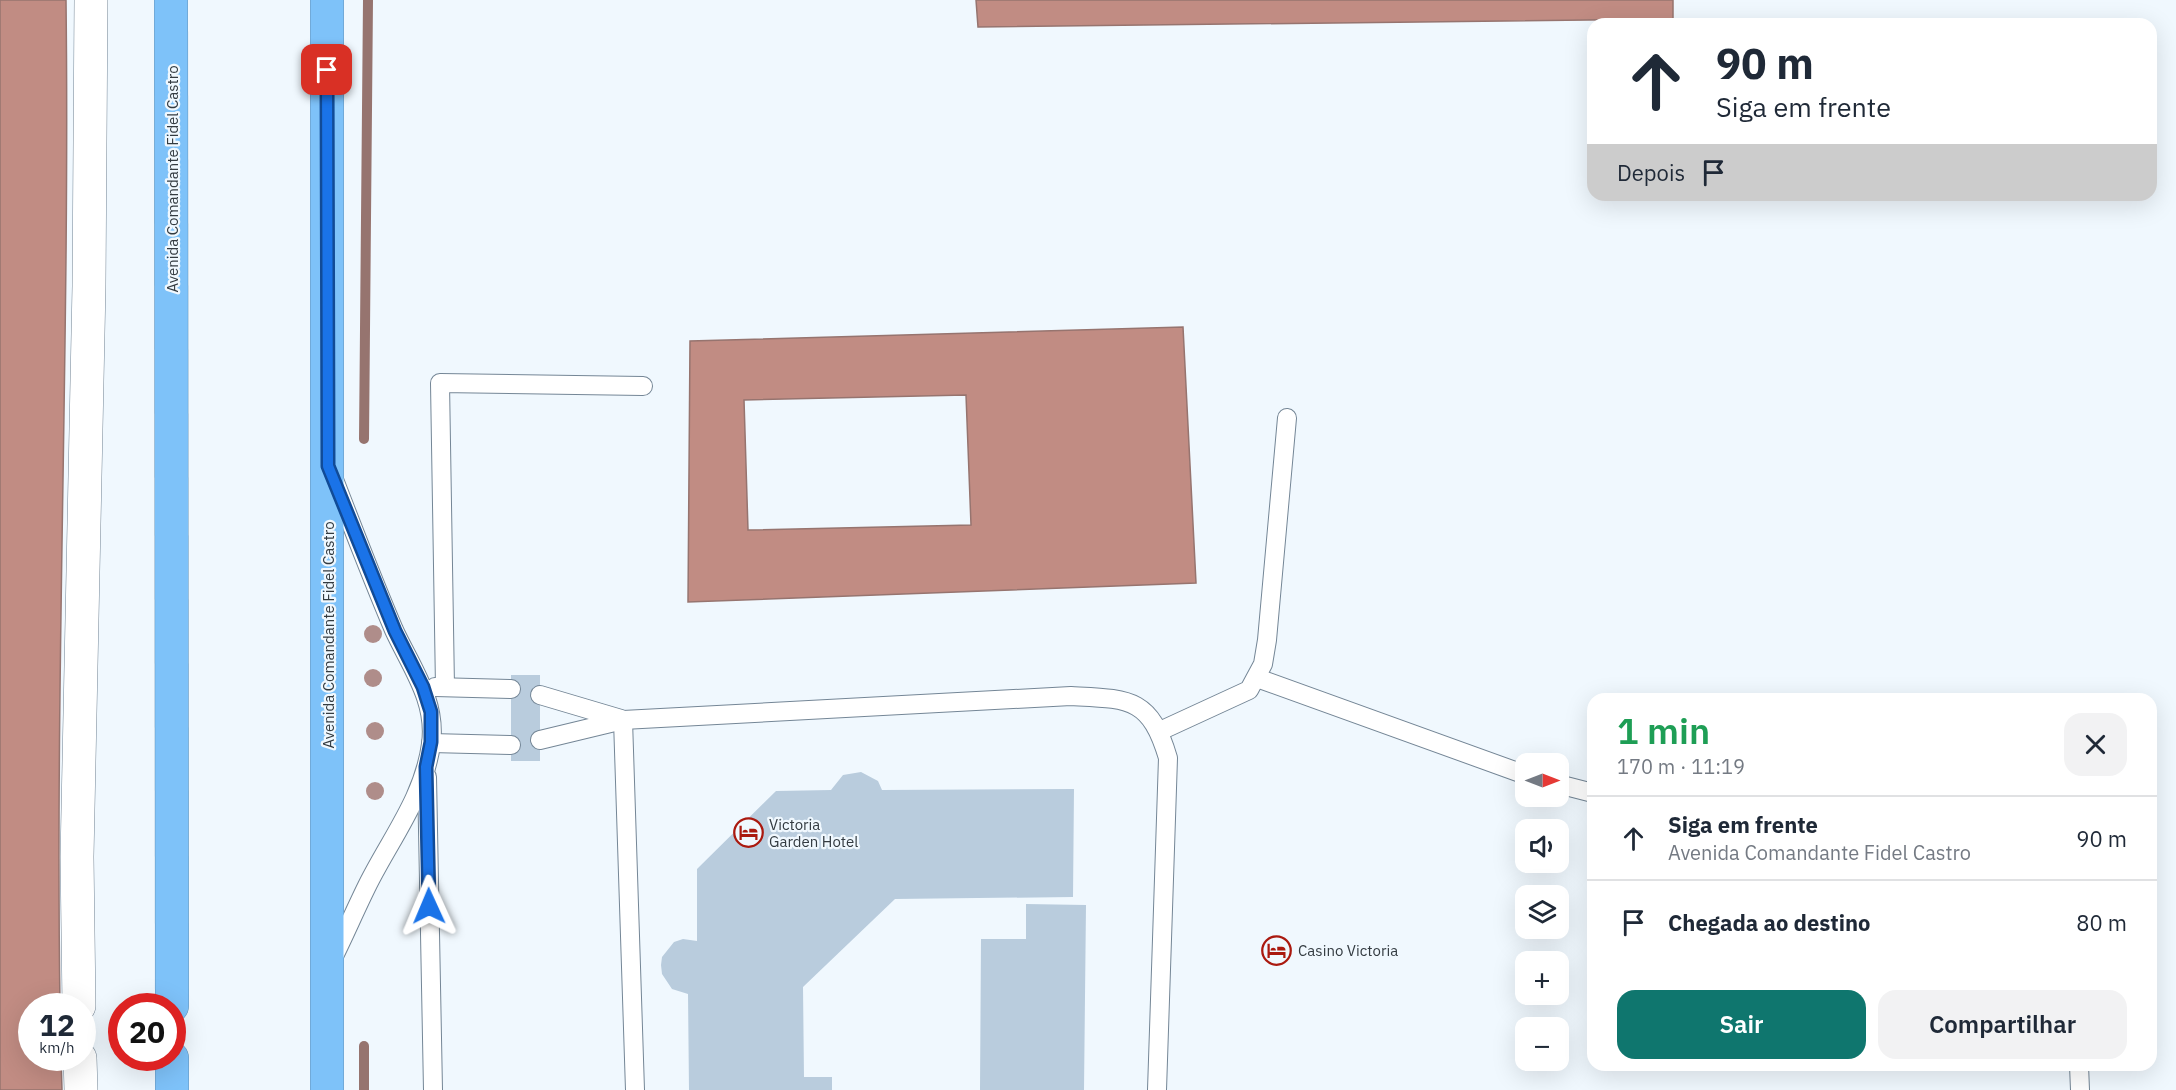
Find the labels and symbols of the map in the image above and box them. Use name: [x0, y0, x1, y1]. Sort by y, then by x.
pin: [301, 44, 352, 95]
street label: Avenida Comandante Fidel Castro: [163, 65, 182, 293]
street label: Avenida Comandante Fidel Castro: [319, 521, 338, 749]
north arrow: [1515, 753, 1569, 807]
place label: Victoria Garden Hotel: [769, 815, 858, 851]
hotel icon: Victoria Garden Hotel: [732, 817, 764, 849]
position arrow: [397, 874, 461, 938]
hotel icon: Casino Victoria: [1261, 934, 1293, 966]
place label: Casino Victoria: [1298, 941, 1398, 960]
speed limit sign: 20: [108, 993, 186, 1071]

